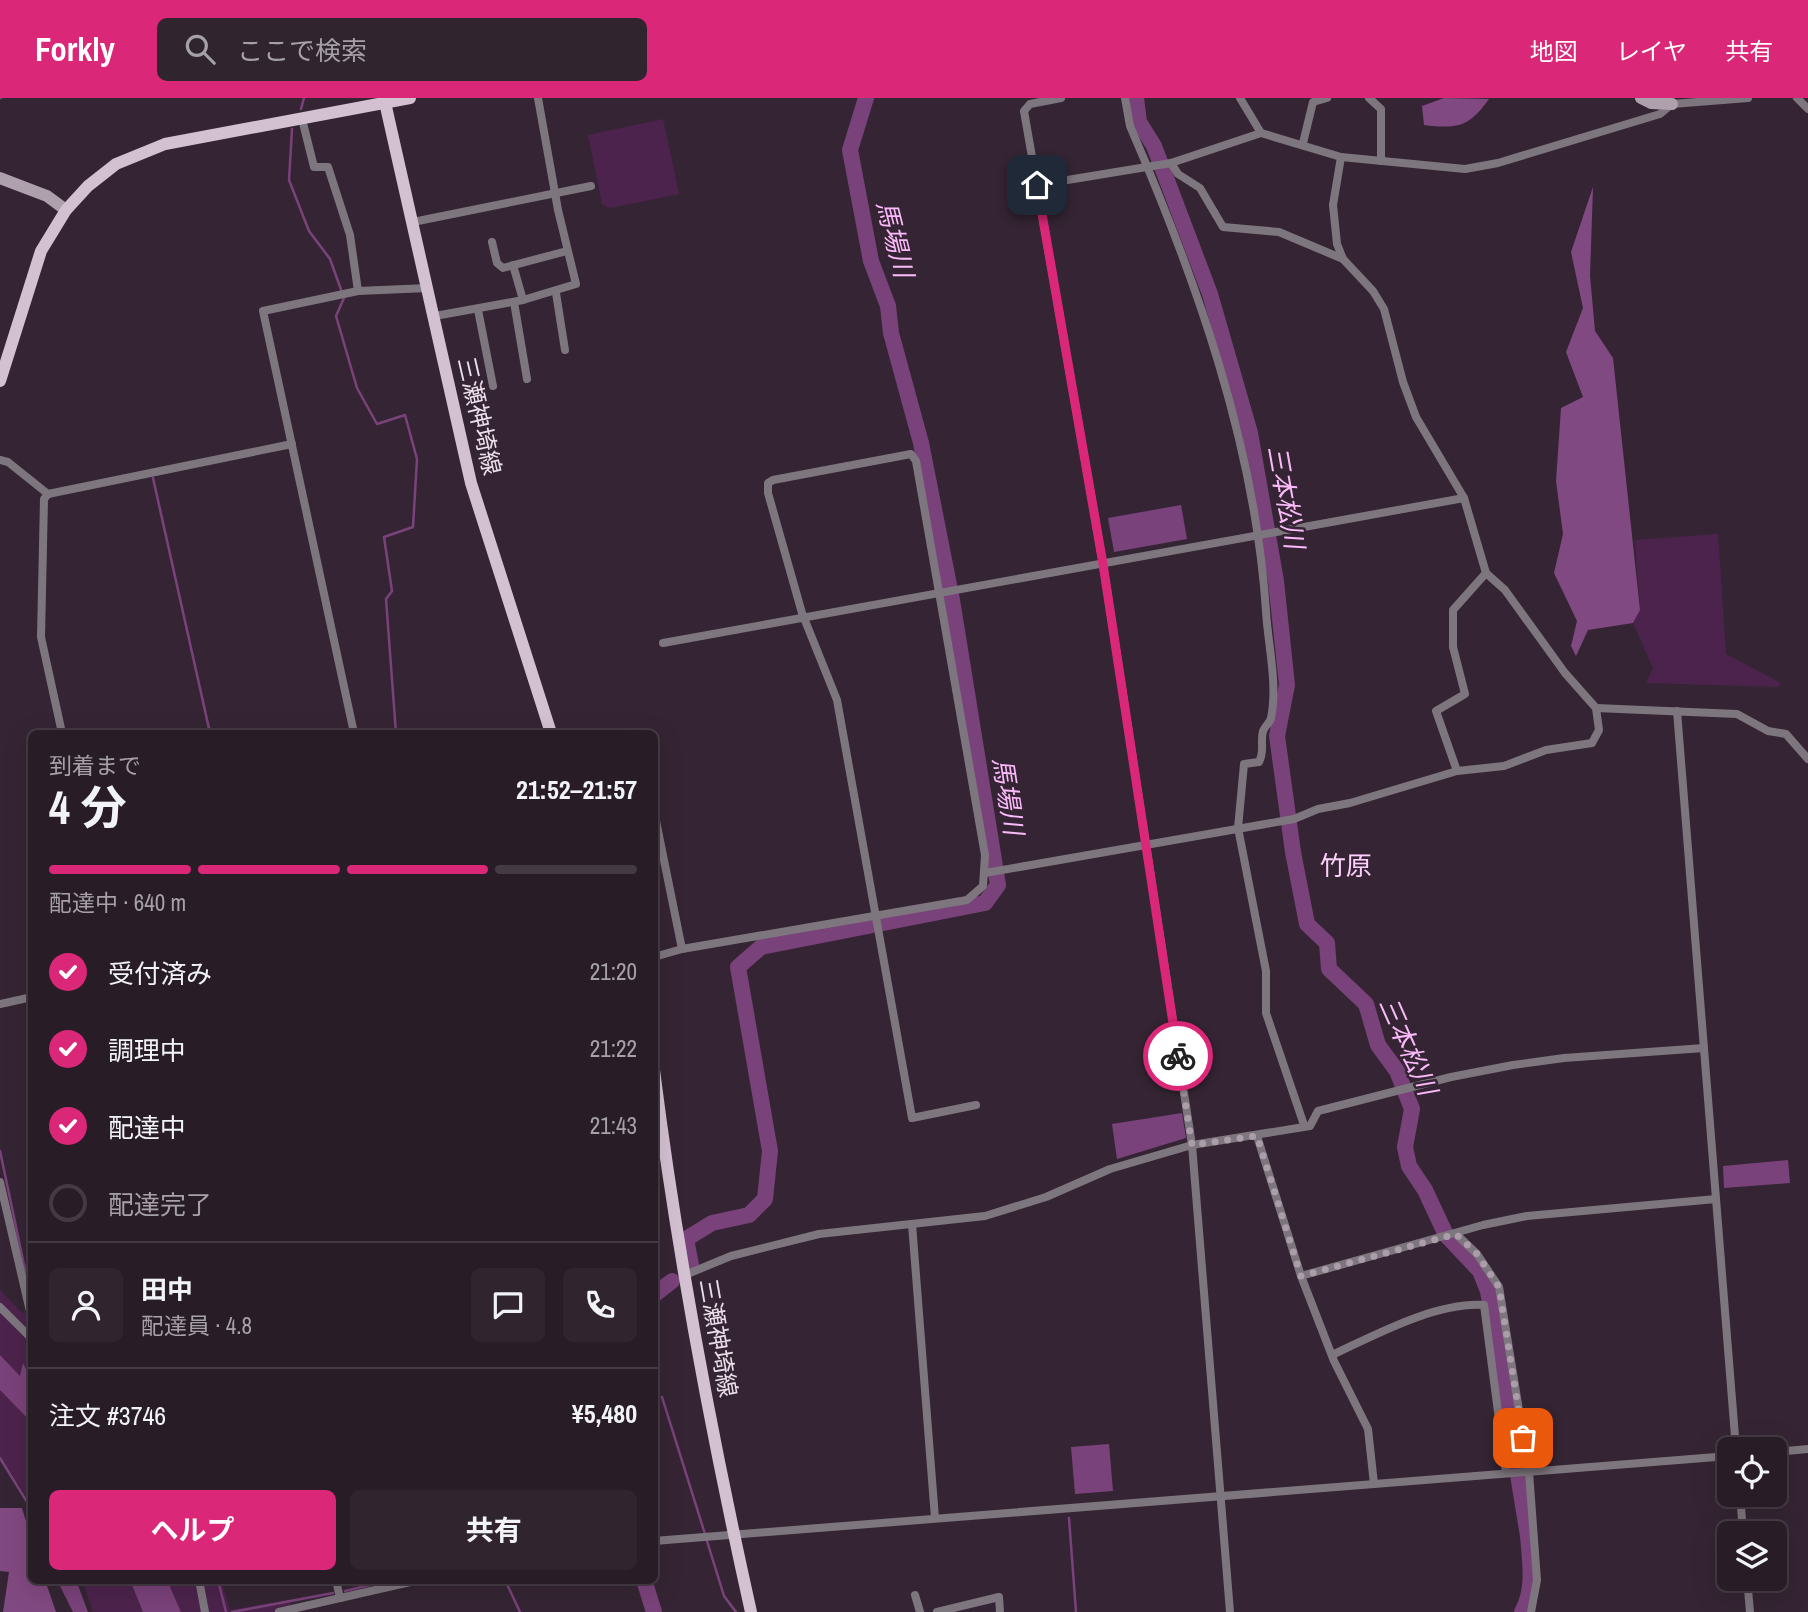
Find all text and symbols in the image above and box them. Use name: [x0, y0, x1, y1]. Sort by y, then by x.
search box: [157, 18, 647, 81]
text: Forkly: [35, 27, 115, 71]
icon: search: [181, 30, 219, 68]
text: ここで検索: [237, 33, 367, 68]
text: 地図: [1530, 35, 1578, 67]
text: レイヤ: [1616, 35, 1687, 67]
text: 共有: [1725, 35, 1773, 67]
pin: [1007, 155, 1067, 215]
icon: home: [1018, 166, 1056, 204]
water label: 馬場川: [869, 197, 923, 284]
street label: 三瀬神埼線: [451, 354, 509, 478]
water label: 三本松川: [1260, 443, 1313, 554]
text: 到着まで: [49, 750, 141, 781]
water label: 馬場川: [985, 755, 1032, 840]
text: 21:52–21:57: [516, 772, 637, 807]
text: 4 分: [49, 776, 126, 838]
district label: 竹原: [1320, 848, 1372, 883]
text: 配達中 · 640 m: [49, 887, 186, 918]
icon: check: [49, 953, 87, 991]
text: 受付済み: [108, 956, 212, 991]
text: 21:20: [590, 956, 637, 987]
water label: 三本松川: [1371, 991, 1447, 1103]
courier: [1143, 1021, 1213, 1091]
icon: check: [49, 1030, 87, 1068]
text: 調理中: [108, 1033, 186, 1068]
text: 21:22: [590, 1033, 637, 1064]
icon: bike: [1159, 1037, 1197, 1075]
icon: check: [49, 1107, 87, 1145]
text: 配達中: [108, 1110, 186, 1145]
text: 21:43: [590, 1110, 637, 1141]
text: 配達完了: [108, 1187, 212, 1222]
button: person: [49, 1268, 123, 1342]
button: chat: [471, 1268, 545, 1342]
button: phone: [563, 1268, 637, 1342]
text: 田中: [141, 1272, 193, 1307]
street label: 三瀬神埼線: [693, 1276, 745, 1400]
text: 配達員 · 4.8: [141, 1310, 252, 1341]
text: ¥5,480: [572, 1396, 637, 1431]
text: 注文 #3746: [49, 1398, 166, 1433]
pin: [1493, 1408, 1553, 1468]
icon: bag: [1504, 1419, 1542, 1457]
map controls: [1717, 1437, 1787, 1591]
button: locate: [1717, 1437, 1787, 1507]
button: ヘルプ: [49, 1490, 336, 1570]
button: 共有: [350, 1490, 637, 1570]
button: layers: [1717, 1521, 1787, 1591]

